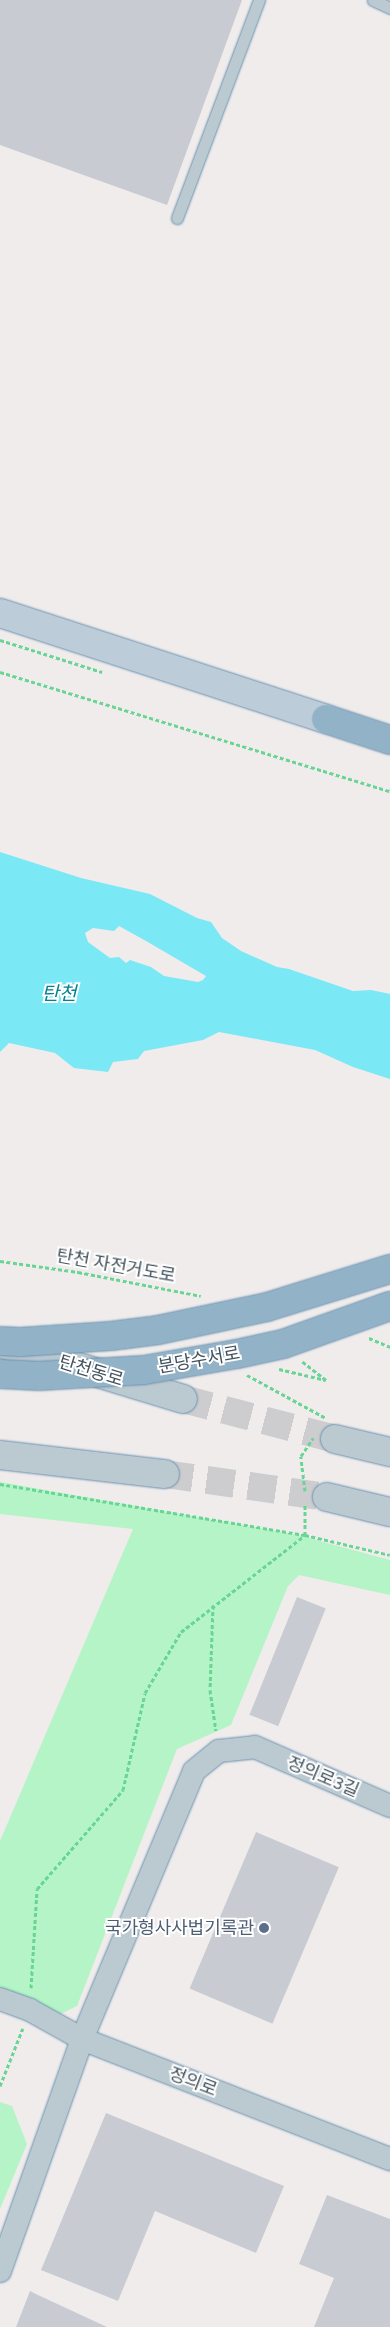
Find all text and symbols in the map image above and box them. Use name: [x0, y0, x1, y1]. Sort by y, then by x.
water label: 탄천: [42, 983, 76, 1005]
street label: 탄천 자전거도로: [55, 1245, 177, 1287]
street label: 분당수서로: [156, 1342, 242, 1378]
street label: 탄천동로: [56, 1351, 126, 1391]
street label: 정의로3길: [284, 1752, 362, 1802]
place label: 국가형사사법기록관: [105, 1917, 254, 1939]
marker: 국가형사사법기록관: [258, 1922, 270, 1934]
street label: 정의로: [166, 2063, 220, 2101]

